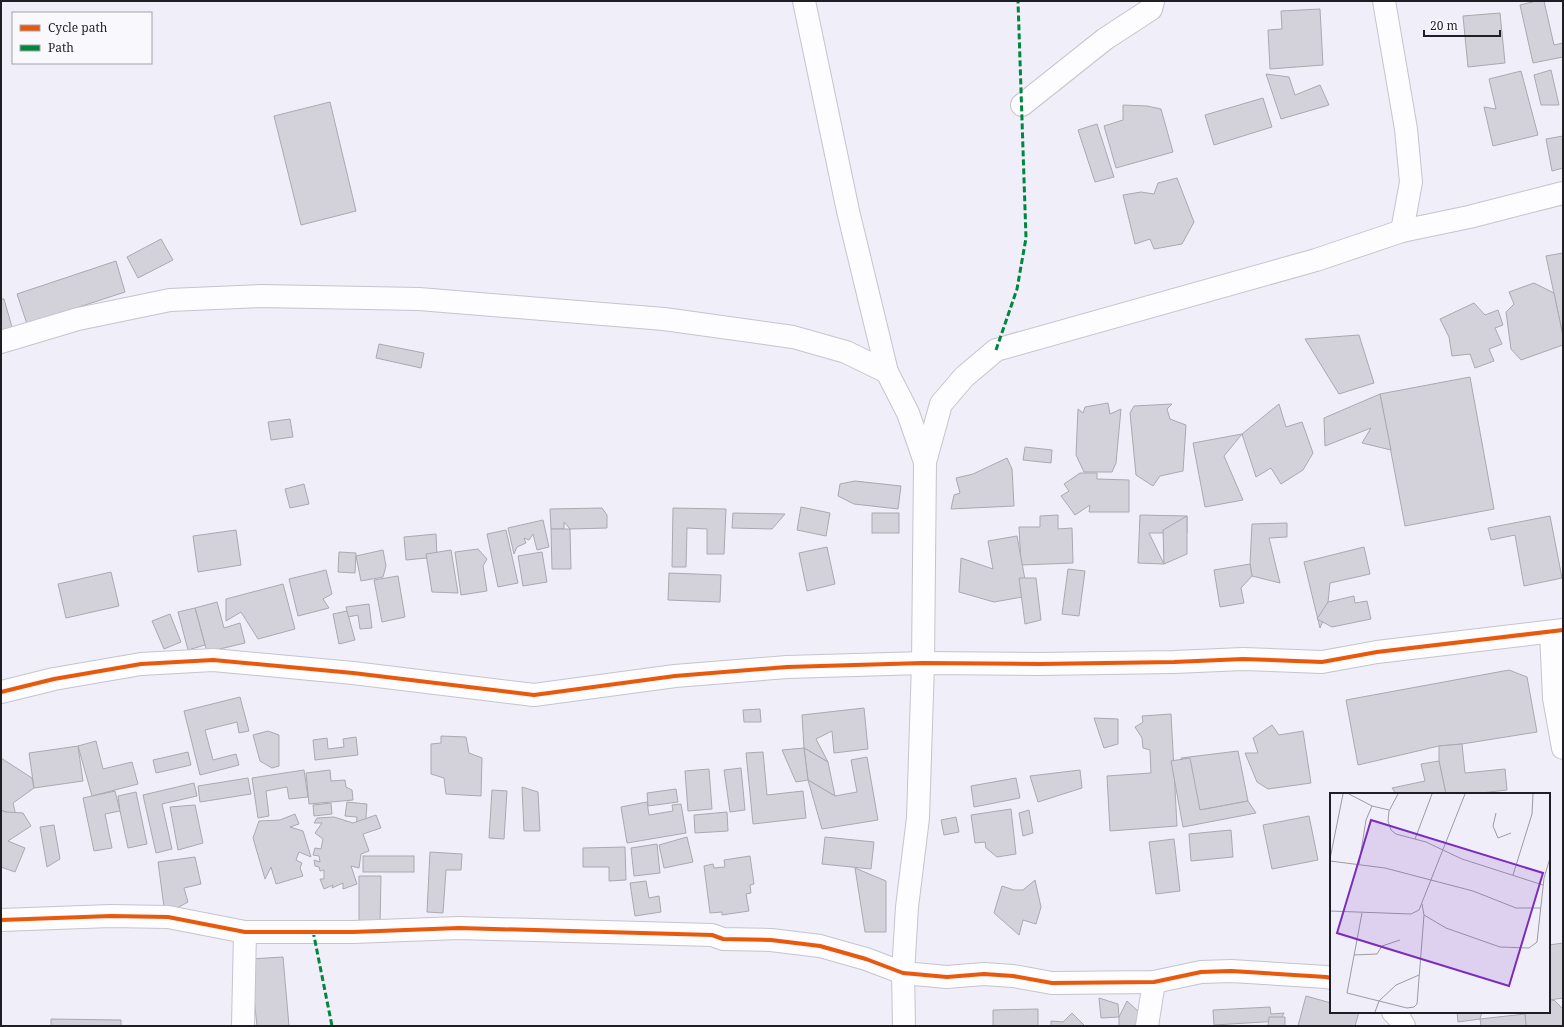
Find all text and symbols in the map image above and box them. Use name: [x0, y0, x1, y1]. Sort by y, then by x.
legend: [12, 12, 152, 64]
scale bar: [1424, 12, 1500, 38]
text: 20 m: [1430, 17, 1458, 34]
text: Cycle path: [48, 19, 108, 36]
text: Path: [48, 39, 74, 56]
inset map: [1330, 793, 1550, 1013]

